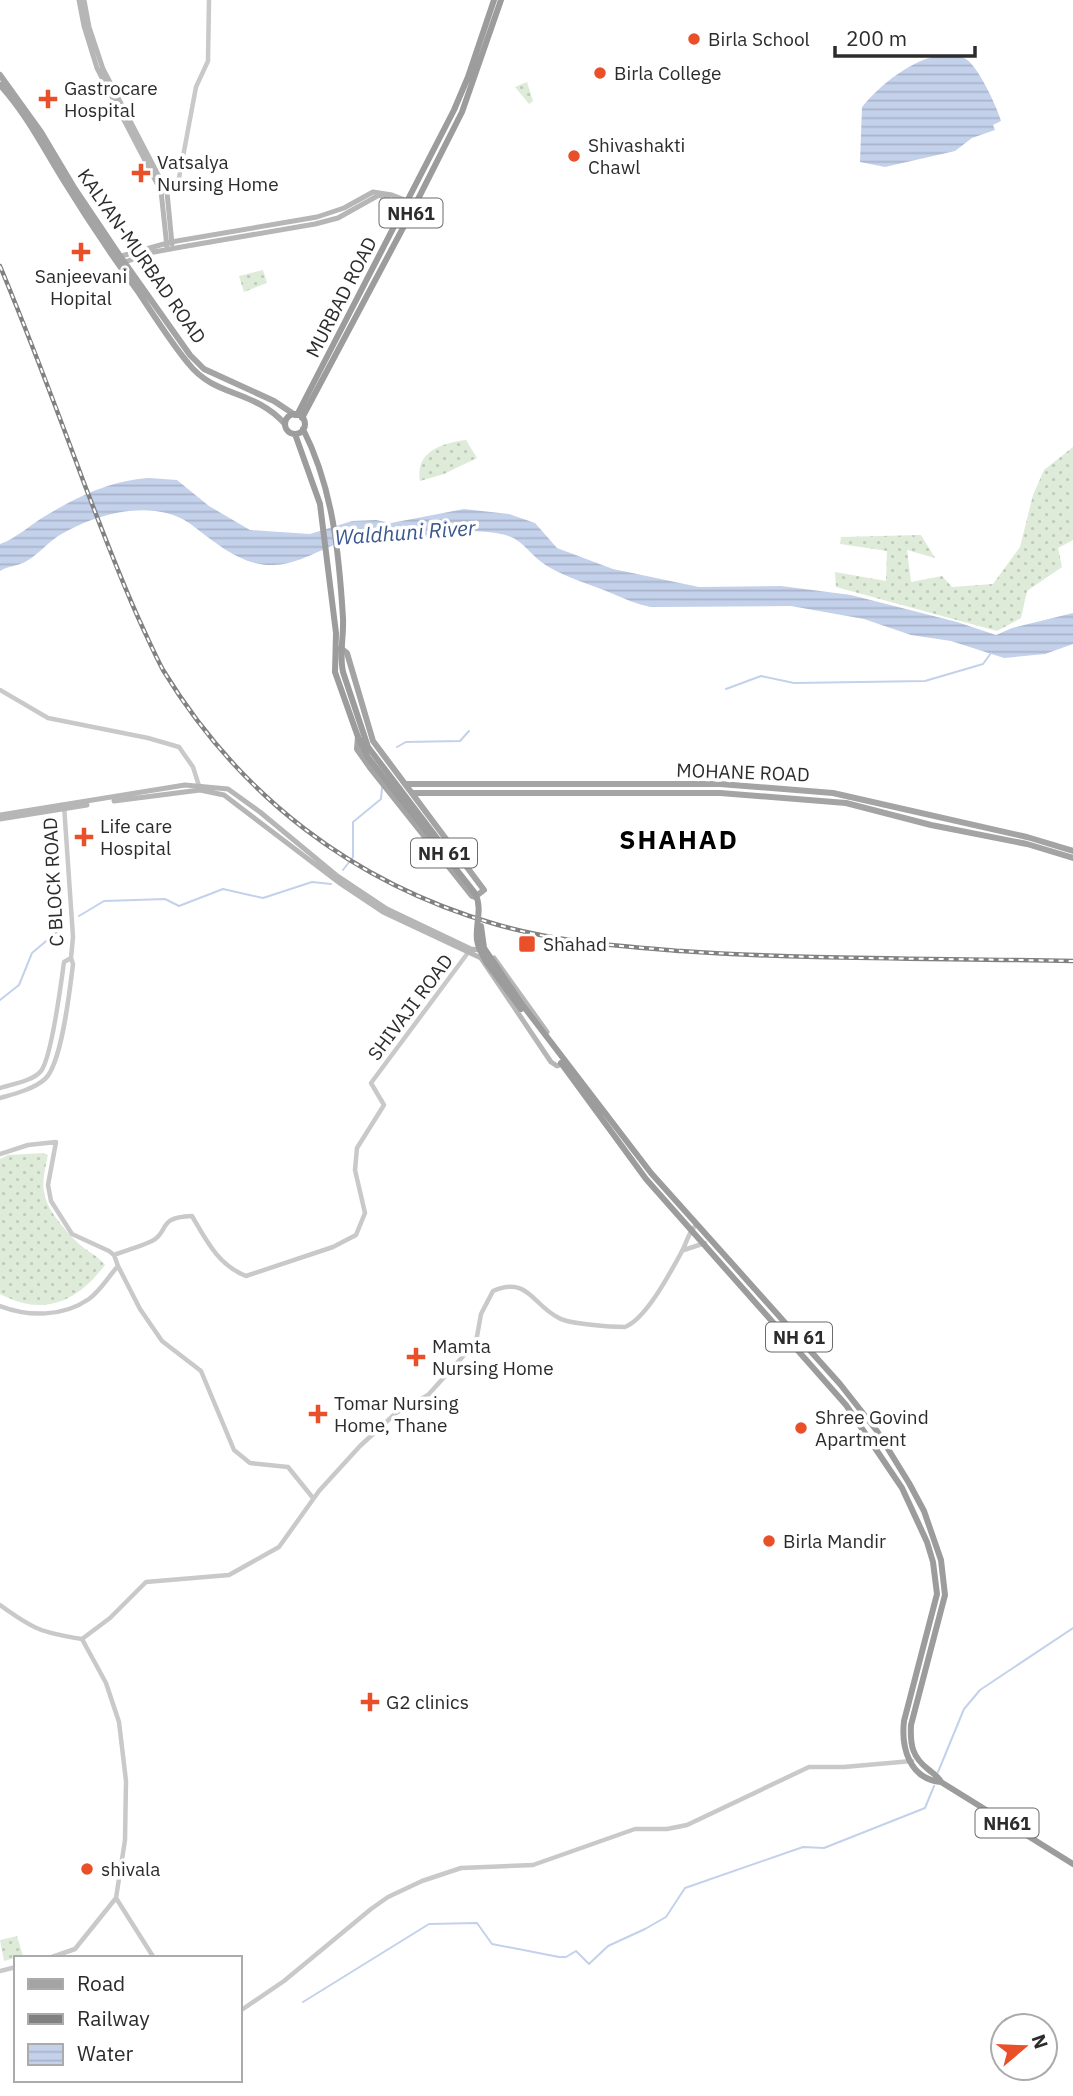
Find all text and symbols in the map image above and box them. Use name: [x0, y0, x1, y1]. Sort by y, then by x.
scale bar: [835, 14, 975, 58]
text: 200 m: [846, 24, 907, 52]
place label: Birla School: [708, 27, 810, 51]
marker: Birla School: [686, 31, 702, 47]
place label: Birla College: [614, 61, 721, 85]
marker: Birla College: [592, 65, 608, 81]
place label: Gastrocare Hospital: [64, 76, 158, 122]
marker: Gastrocare Hospital: [38, 89, 58, 109]
place label: Shivashakti Chawl: [588, 133, 685, 179]
marker: Shivashakti Chawl: [566, 148, 582, 164]
place label: Vatsalya Nursing Home: [157, 150, 279, 196]
marker: Vatsalya Nursing Home: [131, 163, 151, 183]
street label: KALYAN-MURBAD ROAD: [73, 164, 211, 348]
road number: NH61: [380, 198, 442, 228]
street label: MURBAD ROAD: [300, 233, 382, 361]
marker: Sanjeevani Hopital: [71, 242, 91, 262]
place label: Sanjeevani Hopital: [35, 264, 127, 310]
water label: Waldhuni River: [334, 513, 478, 551]
street label: MOHANE ROAD: [676, 758, 810, 786]
place label: Life care Hospital: [100, 814, 172, 860]
street label: C BLOCK ROAD: [38, 817, 68, 947]
district label: SHAHAD: [619, 822, 739, 856]
marker: Life care Hospital: [74, 827, 94, 847]
road number: NH 61: [411, 838, 477, 868]
place label: Shahad: [543, 932, 607, 956]
marker: Shahad: [517, 934, 537, 954]
street label: SHIVAJI ROAD: [362, 949, 458, 1065]
road number: NH 61: [766, 1322, 832, 1352]
place label: Mamta Nursing Home: [432, 1334, 554, 1380]
marker: Mamta Nursing Home: [406, 1347, 426, 1367]
place label: Tomar Nursing Home, Thane: [334, 1391, 459, 1437]
marker: Tomar Nursing Home, Thane: [308, 1404, 328, 1424]
place label: Shree Govind Apartment: [815, 1405, 929, 1451]
marker: Shree Govind Apartment: [793, 1420, 809, 1436]
place label: Birla Mandir: [783, 1529, 886, 1553]
marker: Birla Mandir: [761, 1533, 777, 1549]
place label: G2 clinics: [386, 1690, 469, 1714]
marker: G2 clinics: [360, 1692, 380, 1712]
road number: NH61: [976, 1809, 1038, 1838]
place label: shivala: [101, 1857, 160, 1881]
marker: shivala: [79, 1861, 95, 1877]
legend: [14, 1956, 242, 2082]
text: Road: [77, 1969, 125, 1997]
text: Railway: [77, 2004, 150, 2032]
north arrow: [989, 2012, 1059, 2082]
text: N: [1026, 2031, 1054, 2052]
text: Water: [77, 2039, 134, 2067]

